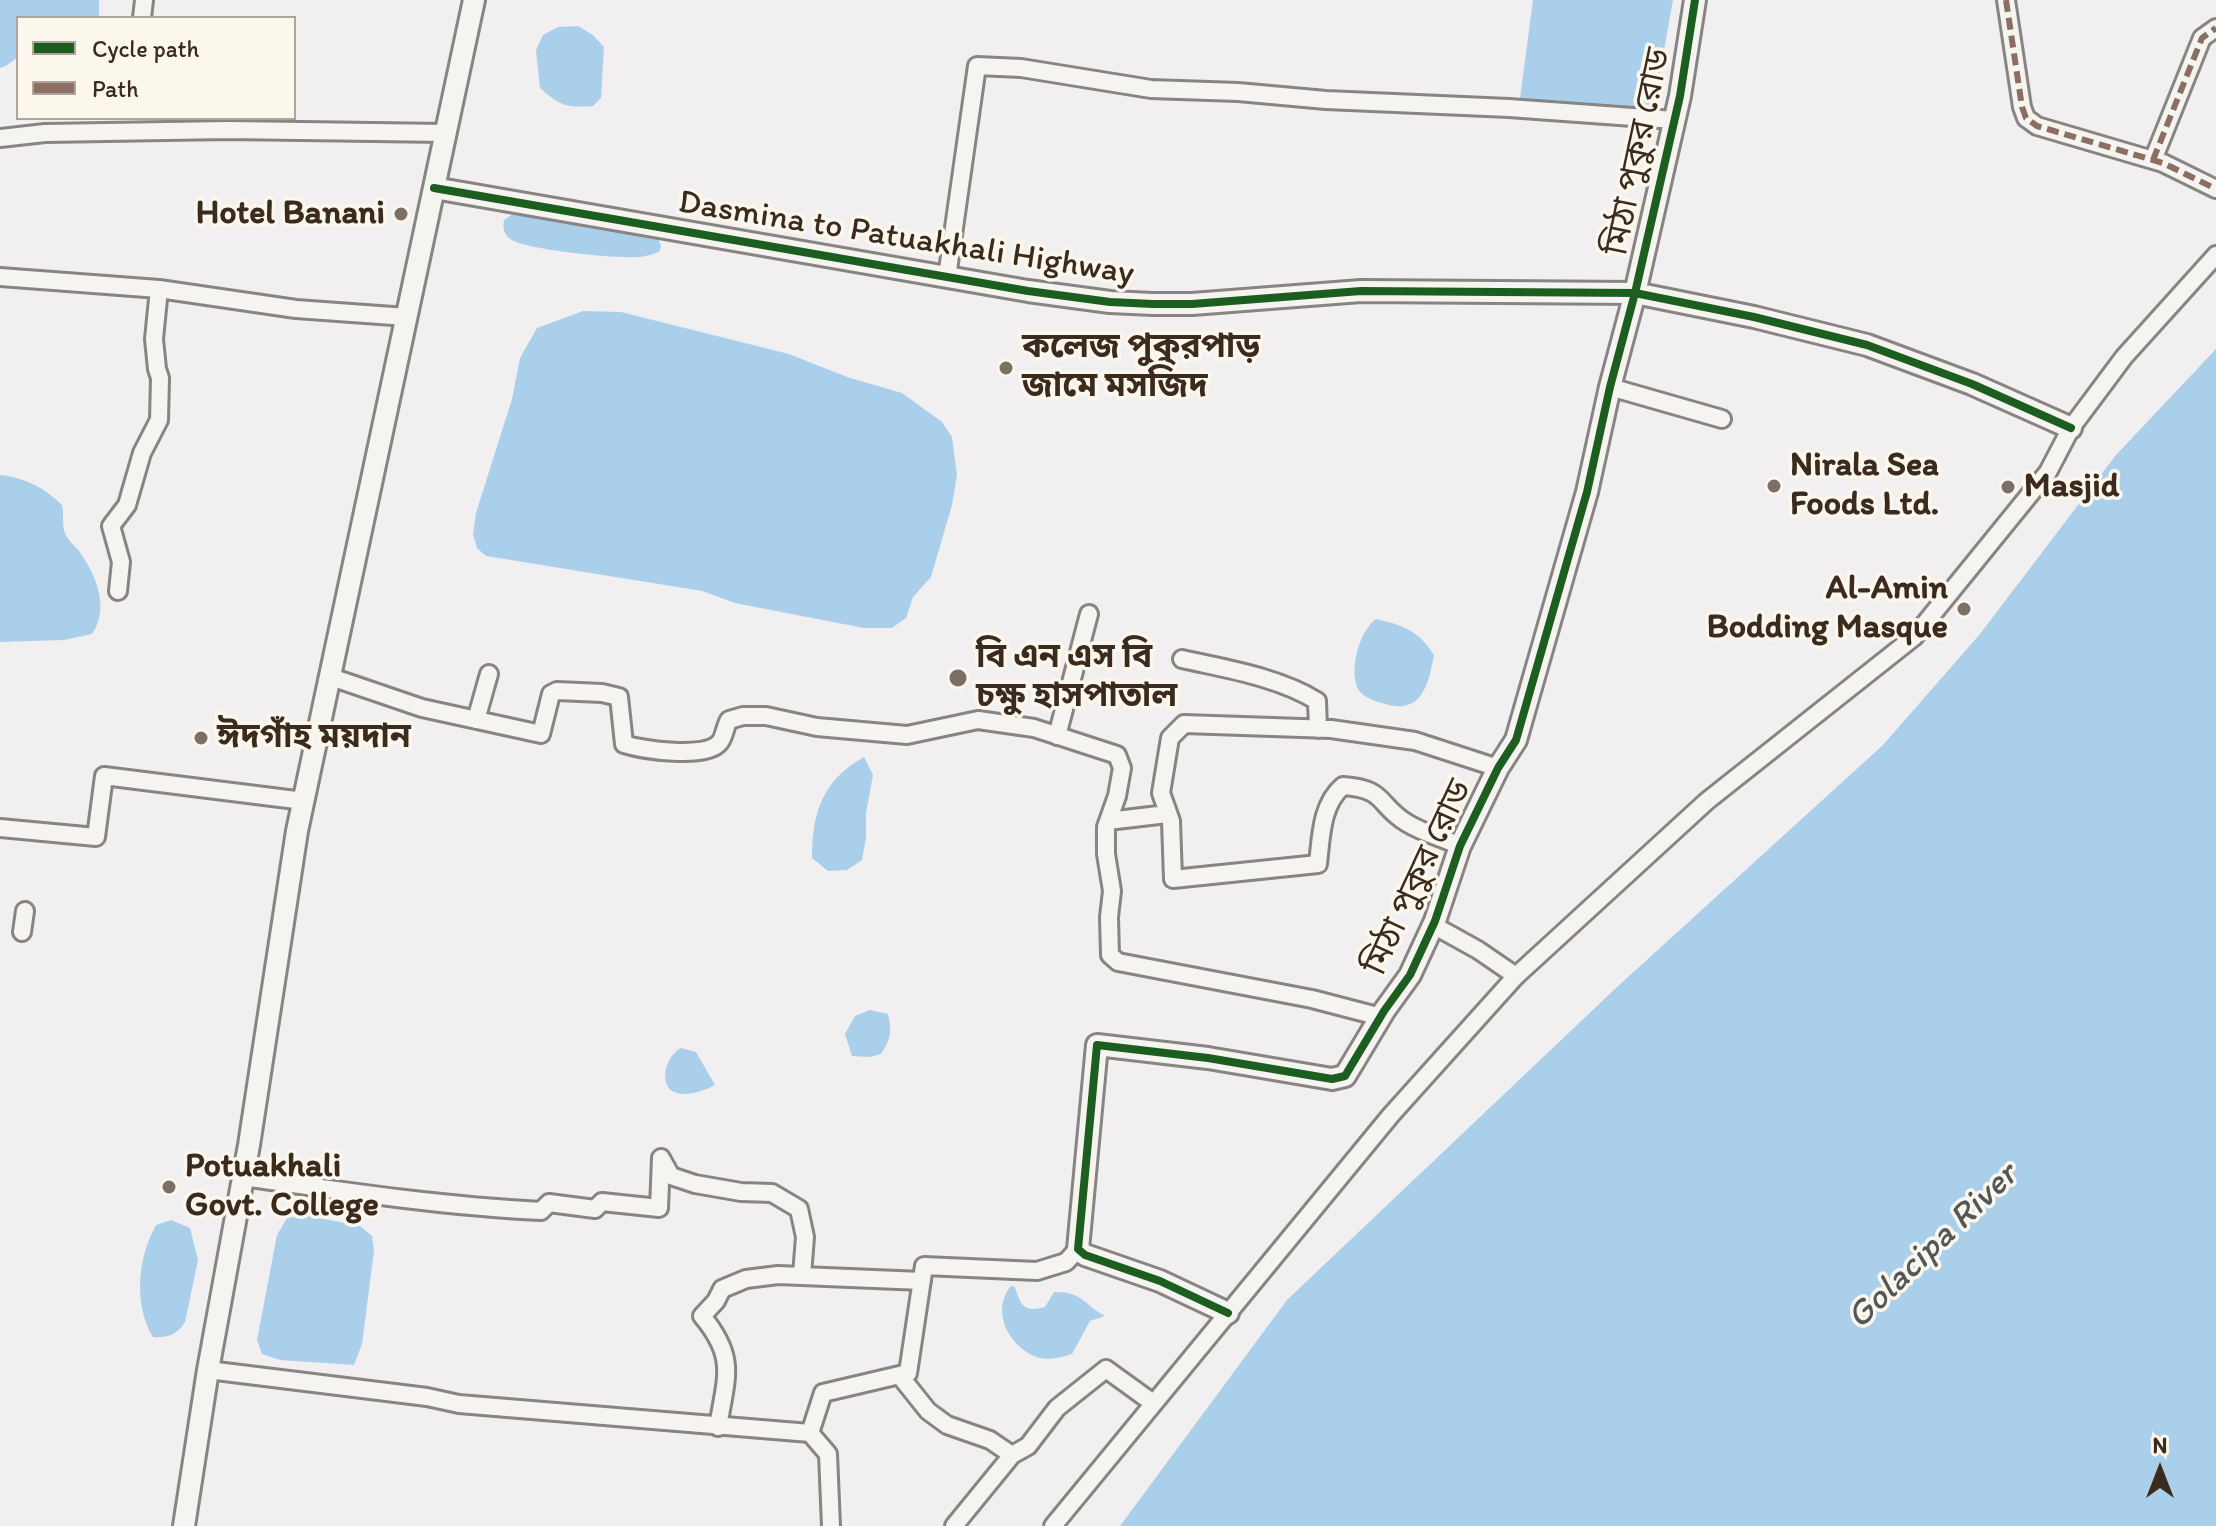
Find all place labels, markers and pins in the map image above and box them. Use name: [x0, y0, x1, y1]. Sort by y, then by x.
place label: Hotel Banani: [196, 194, 385, 234]
marker: Hotel Banani: [392, 205, 410, 223]
place label: কলেজ পুকুরপাড় জামে মসজিদ: [1022, 328, 1260, 408]
marker: কলেজ পুকুরপাড় জামে মসজিদ: [997, 359, 1015, 377]
place label: Nirala Sea Foods Ltd.: [1790, 446, 1939, 526]
place label: Masjid: [2024, 467, 2119, 507]
marker: Nirala Sea Foods Ltd.: [1765, 477, 1783, 495]
marker: Masjid: [1999, 478, 2017, 496]
place label: Al-Amin Bodding Masque: [1707, 569, 1948, 648]
marker: Al-Amin Bodding Masque: [1955, 600, 1973, 618]
place label: বি এন এস বি চক্ষু হাসপাতাল: [976, 638, 1177, 718]
marker: বি এন এস বি চক্ষু হাসপাতাল: [947, 667, 969, 689]
place label: ঈদগাঁহ ময়দান: [217, 718, 411, 758]
marker: ঈদগাঁহ ময়দান: [192, 729, 210, 747]
place label: Potuakhali Govt. College: [185, 1147, 379, 1226]
marker: Potuakhali Govt. College: [160, 1178, 178, 1196]

